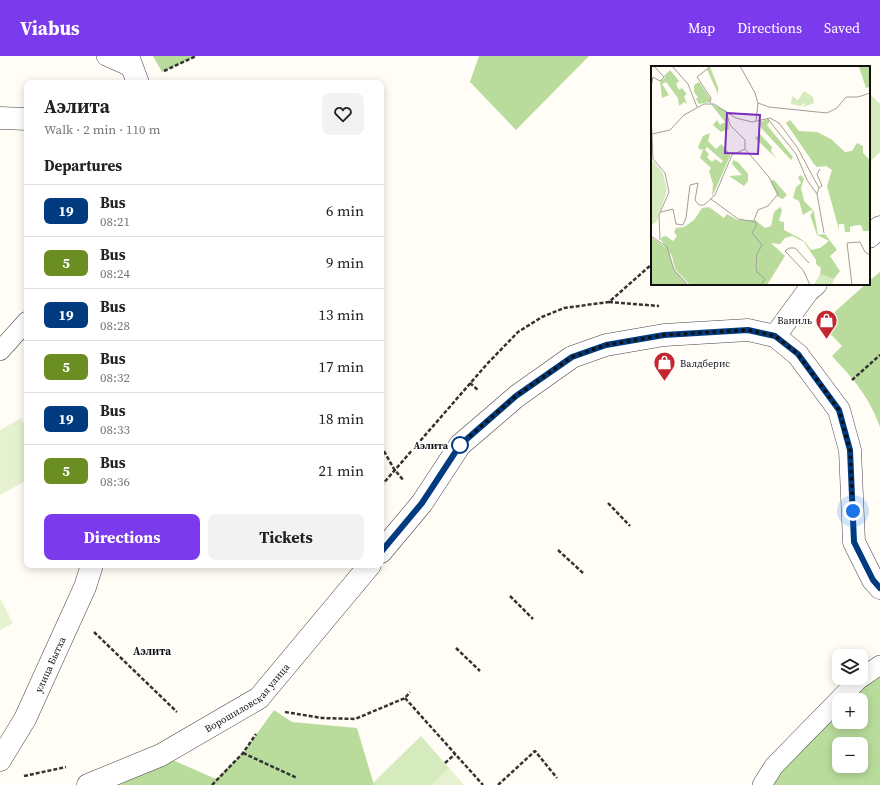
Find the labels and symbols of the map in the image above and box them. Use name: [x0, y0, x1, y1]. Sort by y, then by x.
inset map: [651, 66, 870, 285]
shop icon: Ваниль: [814, 307, 840, 340]
place label: Ваниль: [777, 314, 812, 327]
shop icon: Валдберис: [651, 350, 677, 383]
place label: Валдберис: [680, 357, 730, 370]
marker: Аэлита: [451, 436, 469, 454]
place label: Аэлита: [413, 439, 449, 452]
your location: [843, 501, 863, 521]
street label: улица Бытха: [32, 634, 68, 694]
district label: Аэлита: [133, 644, 171, 659]
street label: Ворошиловская улица: [202, 660, 292, 735]

